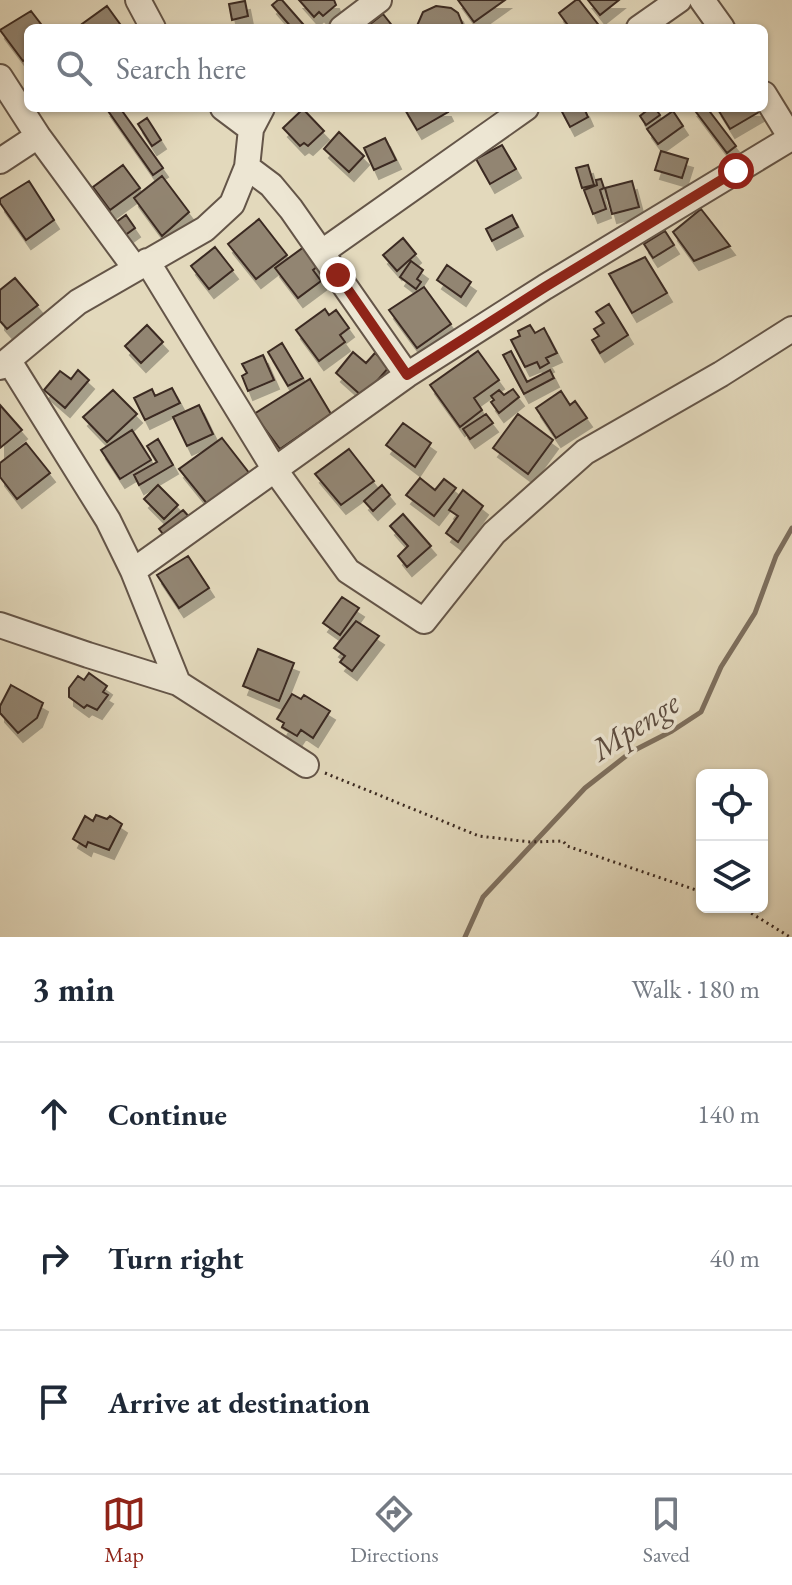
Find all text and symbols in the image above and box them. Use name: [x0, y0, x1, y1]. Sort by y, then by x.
search box: [24, 24, 768, 112]
icon: search: [52, 46, 96, 90]
text: Search here: [116, 49, 246, 88]
route start: [718, 153, 754, 189]
route end: [320, 257, 356, 293]
water label: Mpenge: [581, 681, 688, 771]
map controls: [696, 769, 768, 913]
button: locate: [696, 769, 768, 841]
button: layers: [696, 841, 768, 913]
text: 3 min: [32, 967, 115, 1011]
text: Walk · 180 m: [632, 972, 760, 1006]
icon: ahead: [32, 1092, 76, 1136]
text: Continue: [108, 1095, 227, 1134]
text: 140 m: [697, 1097, 760, 1131]
icon: right: [32, 1236, 76, 1280]
text: Turn right: [108, 1239, 244, 1278]
text: 40 m: [710, 1241, 760, 1275]
icon: arrive: [32, 1380, 76, 1424]
text: Arrive at destination: [108, 1383, 370, 1422]
tab: Map: [102, 1492, 146, 1569]
tab: Directions: [350, 1492, 439, 1569]
tab: Saved: [643, 1492, 690, 1569]

